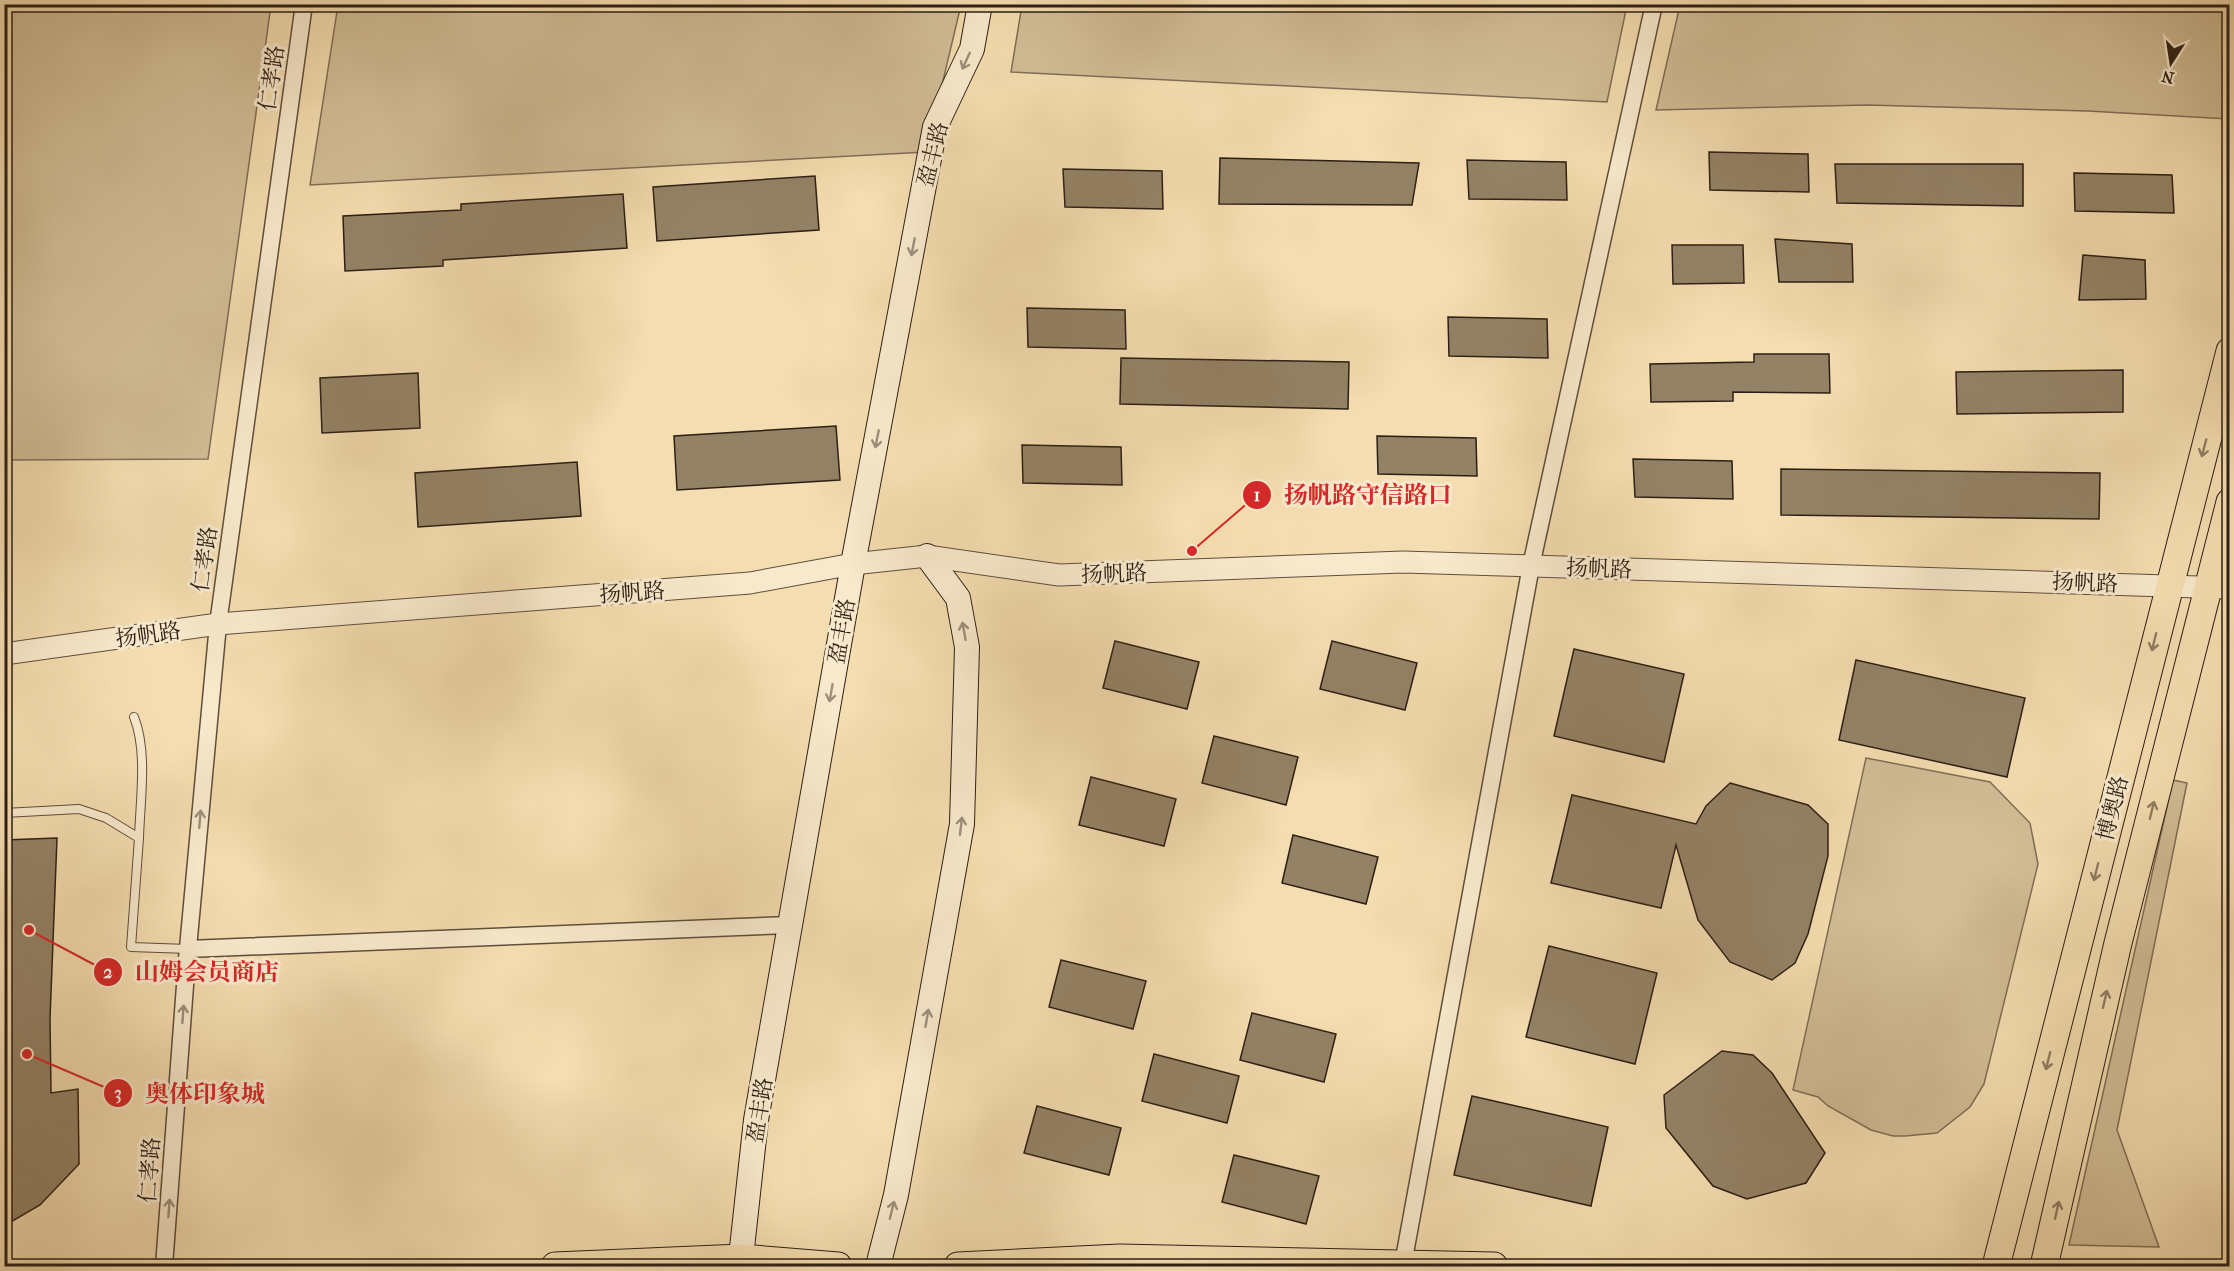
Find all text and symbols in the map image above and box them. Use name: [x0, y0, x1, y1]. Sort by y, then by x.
north arrow: [2141, 33, 2201, 93]
street label: 仁孝路: [255, 44, 289, 113]
one-way arrow: [960, 51, 972, 69]
text: N: [2159, 66, 2176, 88]
street label: 盈丰路: [912, 119, 954, 189]
one-way arrow: [907, 237, 918, 256]
one-way arrow: [871, 428, 882, 448]
one-way arrow: [2198, 438, 2209, 457]
callout: 扬帆路守信路口: [1242, 474, 1464, 516]
text: 扬帆路守信路口: [1284, 481, 1452, 509]
text: 1: [1254, 485, 1260, 506]
street label: 仁孝路: [188, 525, 222, 594]
street label: 扬帆路: [1566, 555, 1632, 583]
street label: 扬帆路: [1081, 560, 1147, 588]
street label: 扬帆路: [2052, 569, 2118, 597]
street label: 扬帆路: [598, 578, 666, 608]
street label: 盈丰路: [823, 596, 861, 666]
street label: 扬帆路: [114, 618, 183, 652]
one-way arrow: [958, 622, 969, 642]
one-way arrow: [2147, 632, 2159, 651]
one-way arrow: [825, 682, 836, 702]
street label: 博奥路: [2092, 773, 2134, 843]
one-way arrow: [2146, 800, 2158, 819]
one-way arrow: [195, 810, 206, 830]
one-way arrow: [956, 816, 967, 836]
one-way arrow: [2089, 862, 2101, 881]
callout: 山姆会员商店: [93, 951, 291, 993]
text: 山姆会员商店: [135, 958, 279, 986]
text: 2: [103, 962, 113, 983]
one-way arrow: [2100, 990, 2112, 1009]
one-way arrow: [178, 1004, 189, 1024]
one-way arrow: [922, 1009, 933, 1028]
one-way arrow: [2042, 1051, 2053, 1070]
callout: 奥体印象城: [103, 1072, 277, 1114]
street label: 盈丰路: [742, 1076, 778, 1145]
text: 奥体印象城: [145, 1080, 265, 1108]
text: 3: [114, 1083, 122, 1104]
street label: 仁孝路: [135, 1136, 165, 1204]
one-way arrow: [163, 1199, 174, 1219]
one-way arrow: [887, 1200, 899, 1219]
one-way arrow: [2051, 1200, 2063, 1219]

